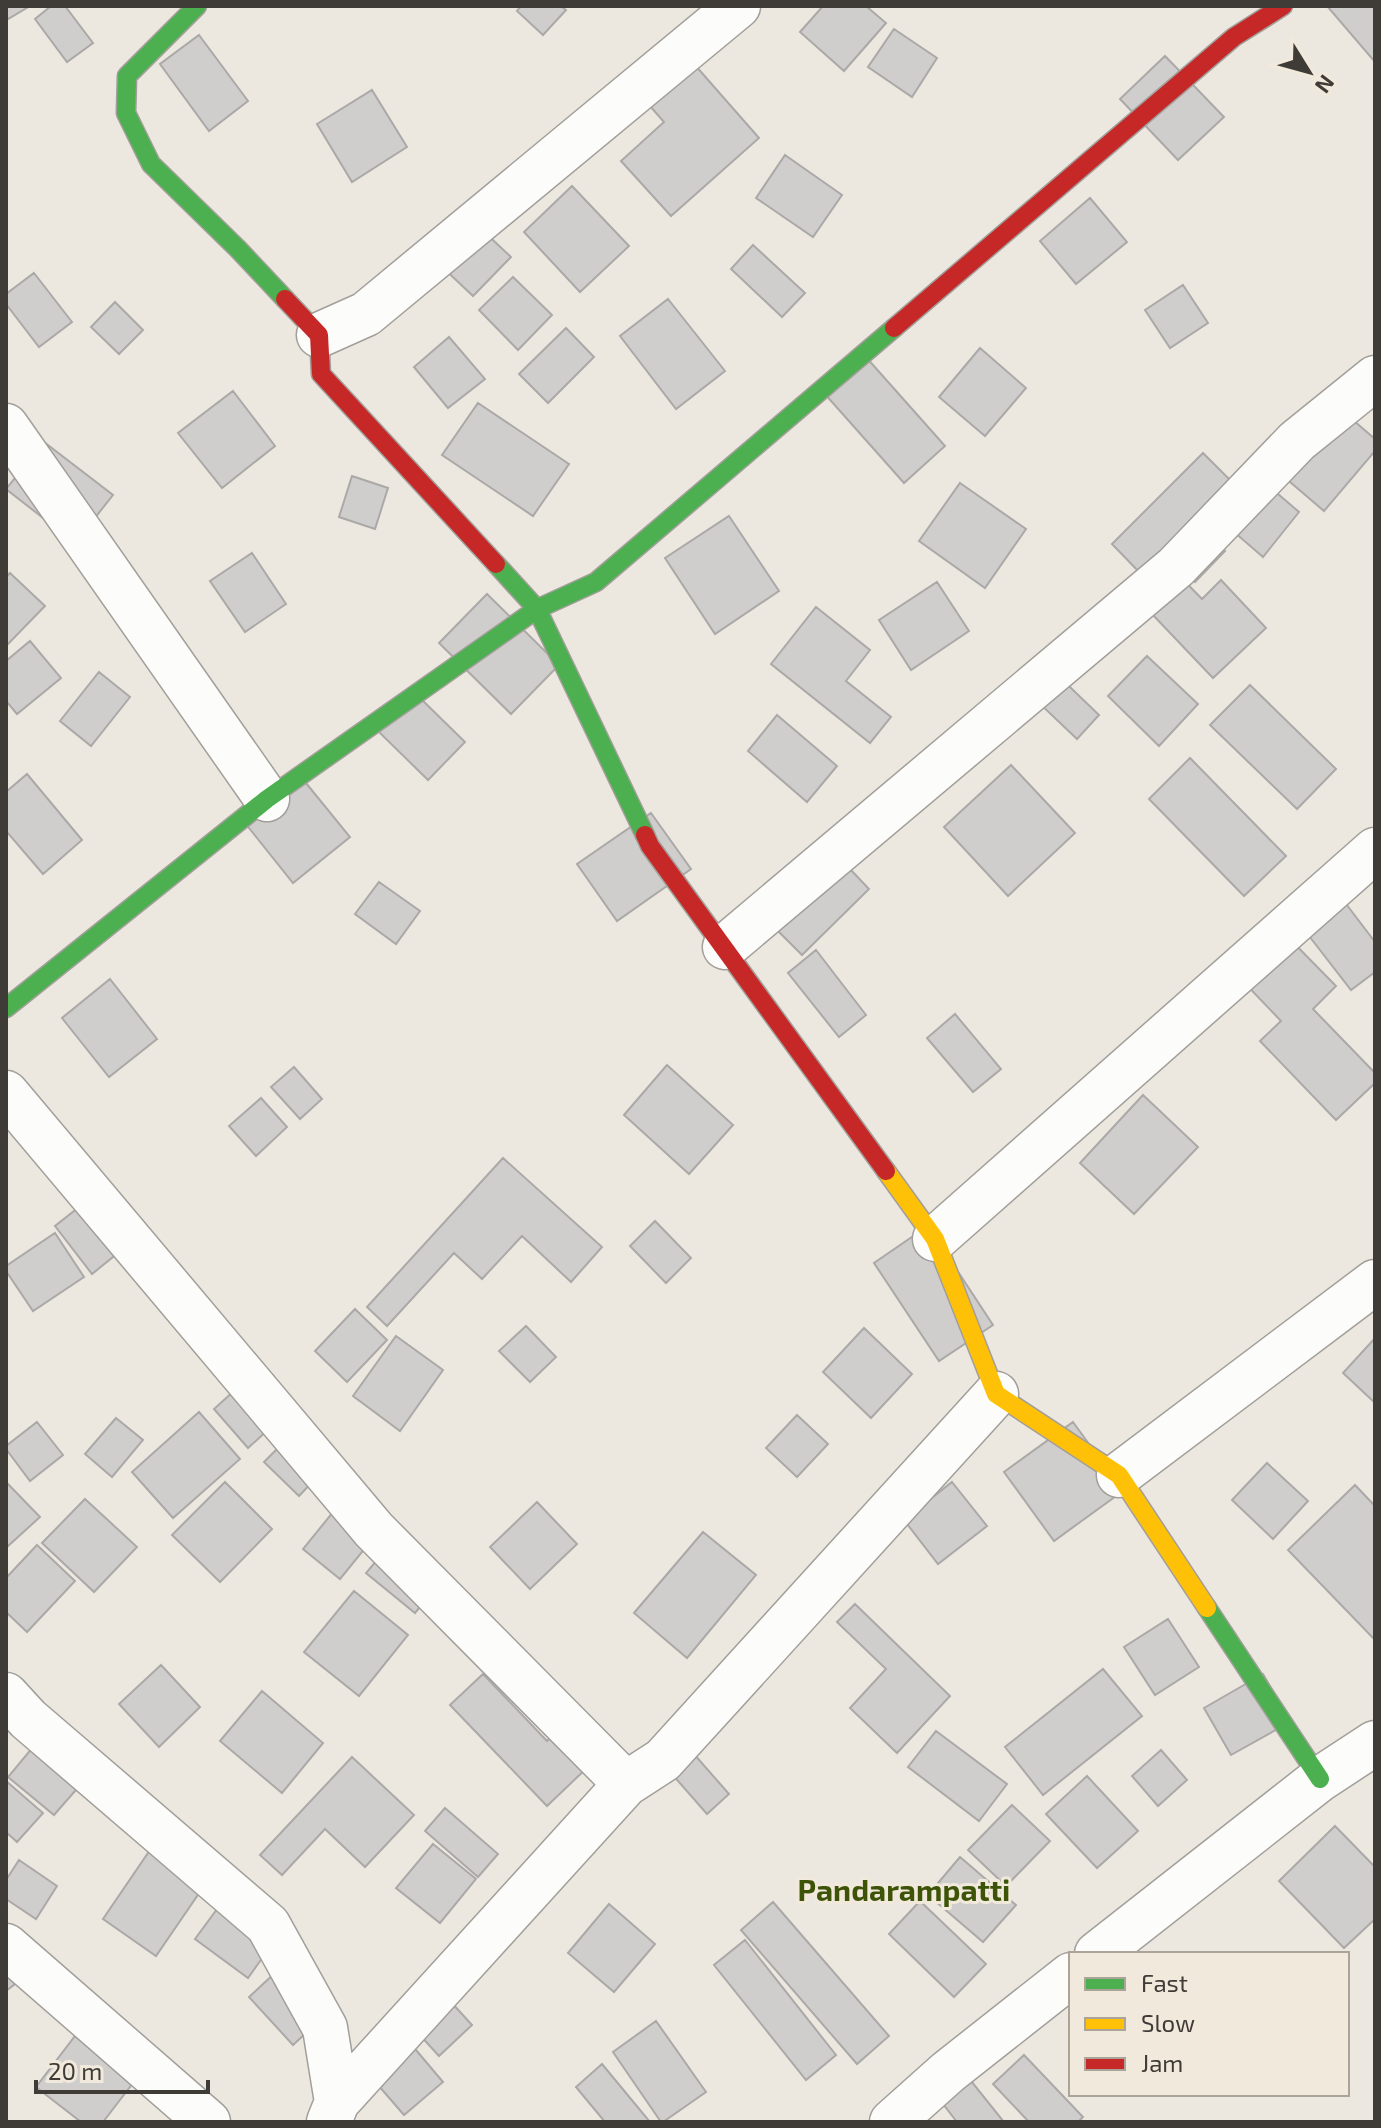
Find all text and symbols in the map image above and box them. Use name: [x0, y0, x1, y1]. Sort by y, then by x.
north arrow: [1269, 32, 1349, 112]
text: N: [1311, 70, 1341, 99]
district label: Pandarampatti: [798, 1871, 1010, 1907]
legend: [1069, 1952, 1349, 2096]
text: Fast: [1141, 1968, 1188, 1997]
text: Slow: [1141, 2008, 1195, 2037]
scale bar: [36, 2044, 208, 2094]
text: Jam: [1141, 2048, 1183, 2077]
text: 20 m: [48, 2056, 102, 2085]

